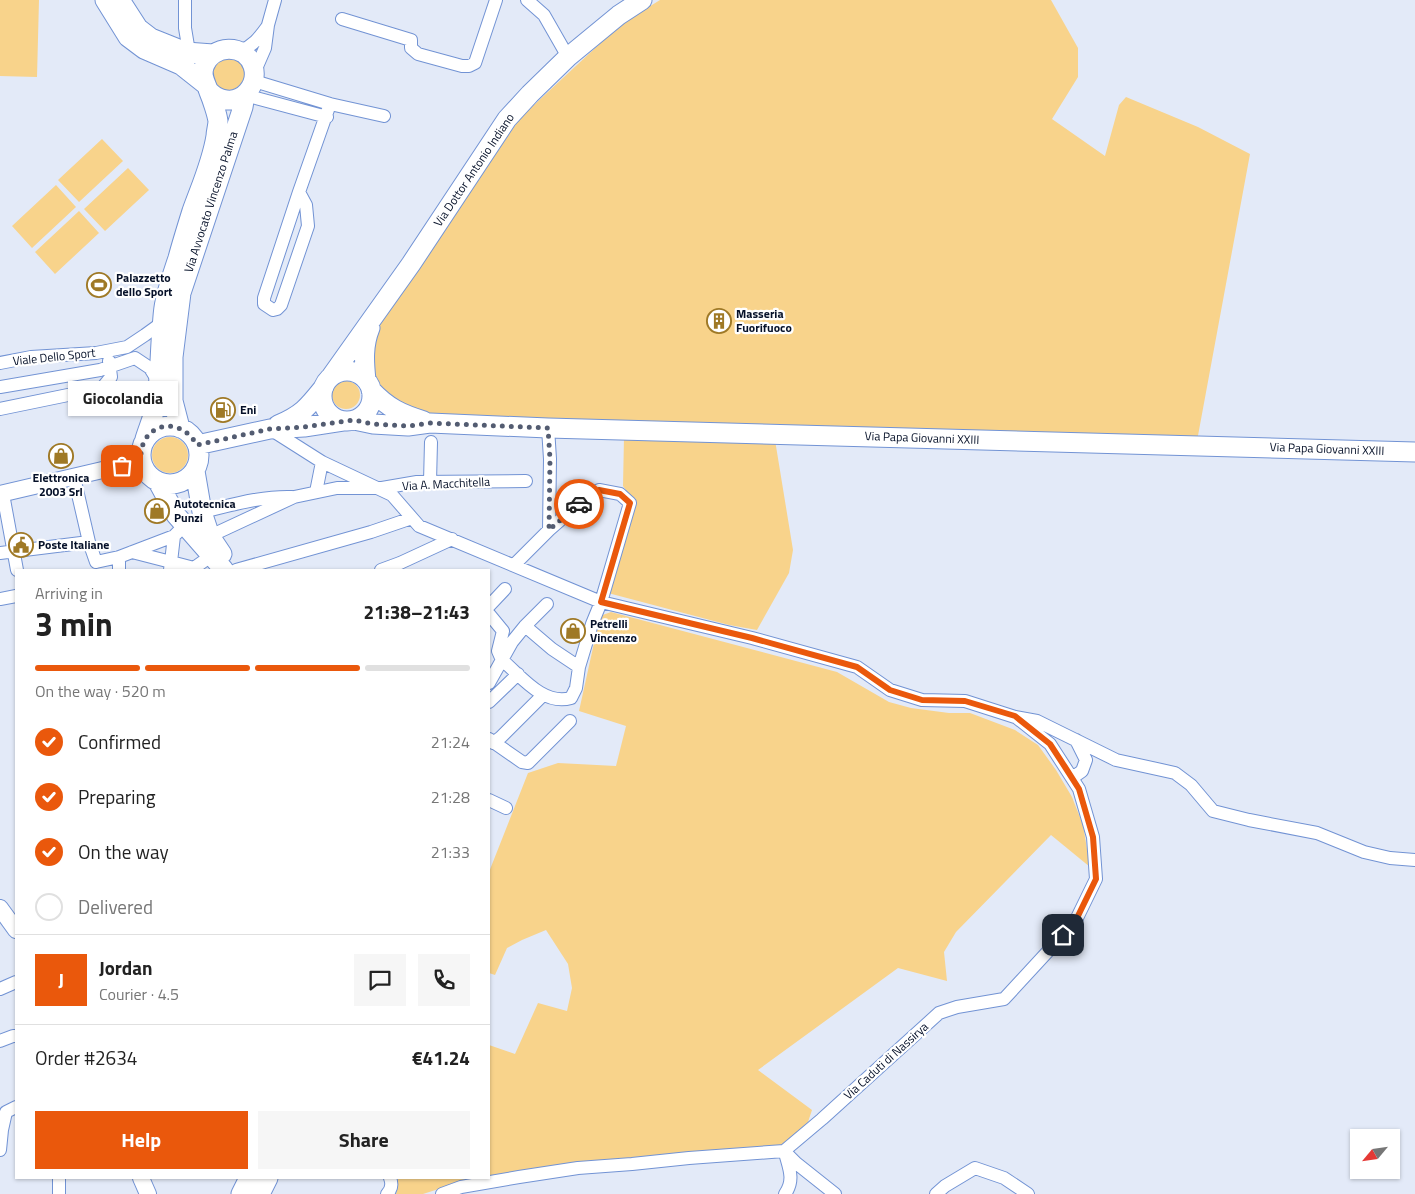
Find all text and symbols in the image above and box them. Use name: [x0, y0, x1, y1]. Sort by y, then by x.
street label: Via Dottor Antonio Indiano: [428, 109, 519, 230]
street label: Via Avvocato Vincenzo Palma: [179, 129, 242, 275]
place label: Palazzetto dello Sport: [116, 268, 173, 301]
sports icon: Palazzetto dello Sport: [86, 272, 112, 298]
place label: Masseria Fuorifuoco: [736, 304, 792, 337]
building icon: Masseria Fuorifuoco: [706, 308, 732, 334]
street label: Viale Dello Sport: [12, 343, 97, 370]
callout: Giocolandia: [67, 381, 177, 416]
text: Giocolandia: [83, 386, 163, 410]
fuel station icon: Eni: [210, 397, 236, 423]
place label: Eni: [240, 400, 256, 419]
street label: Via Papa Giovanni XXIII: [864, 426, 980, 449]
street label: Via Papa Giovanni XXIII: [1269, 437, 1385, 460]
shop icon: Elettronica 2003 Srl: [48, 443, 74, 469]
pin: [101, 445, 143, 487]
icon: bag: [108, 452, 136, 480]
place label: Elettronica 2003 Srl: [33, 468, 89, 501]
street label: Via A. Macchitella: [402, 472, 490, 495]
courier: [554, 479, 604, 529]
icon: car: [565, 490, 593, 518]
place label: Autotecnica Punzi: [174, 494, 236, 527]
shop icon: Autotecnica Punzi: [144, 498, 170, 524]
public building icon: Poste Italiane: [8, 532, 34, 558]
place label: Poste Italiane: [38, 535, 109, 554]
text: Arriving in: [35, 581, 103, 605]
text: 21:38–21:43: [363, 597, 470, 626]
text: 3 min: [35, 600, 113, 648]
place label: Petrelli Vincenzo: [590, 614, 637, 647]
shop icon: Petrelli Vincenzo: [560, 618, 586, 644]
text: On the way · 520 m: [35, 679, 166, 703]
text: Confirmed: [78, 727, 161, 756]
icon: check: [35, 728, 63, 756]
text: 21:24: [431, 730, 470, 754]
text: Preparing: [78, 782, 155, 811]
icon: check: [35, 783, 63, 811]
text: 21:28: [431, 785, 470, 809]
text: On the way: [78, 837, 169, 866]
icon: check: [35, 838, 63, 866]
text: 21:33: [431, 840, 470, 864]
text: Delivered: [78, 892, 153, 921]
pin: [1042, 914, 1084, 956]
icon: home: [1049, 921, 1077, 949]
text: Jordan: [99, 953, 152, 982]
button: chat: [354, 954, 406, 1006]
button: phone: [418, 954, 470, 1006]
text: J: [58, 965, 64, 994]
text: Courier · 4.5: [99, 982, 179, 1006]
street label: Via Caduti di Nassirya: [839, 1017, 932, 1104]
text: Order #2634: [35, 1043, 137, 1072]
text: €41.24: [412, 1043, 470, 1072]
button: Help: [35, 1111, 248, 1169]
button: Share: [258, 1111, 470, 1169]
north arrow: [1350, 1129, 1400, 1179]
map controls: [1350, 1129, 1400, 1179]

